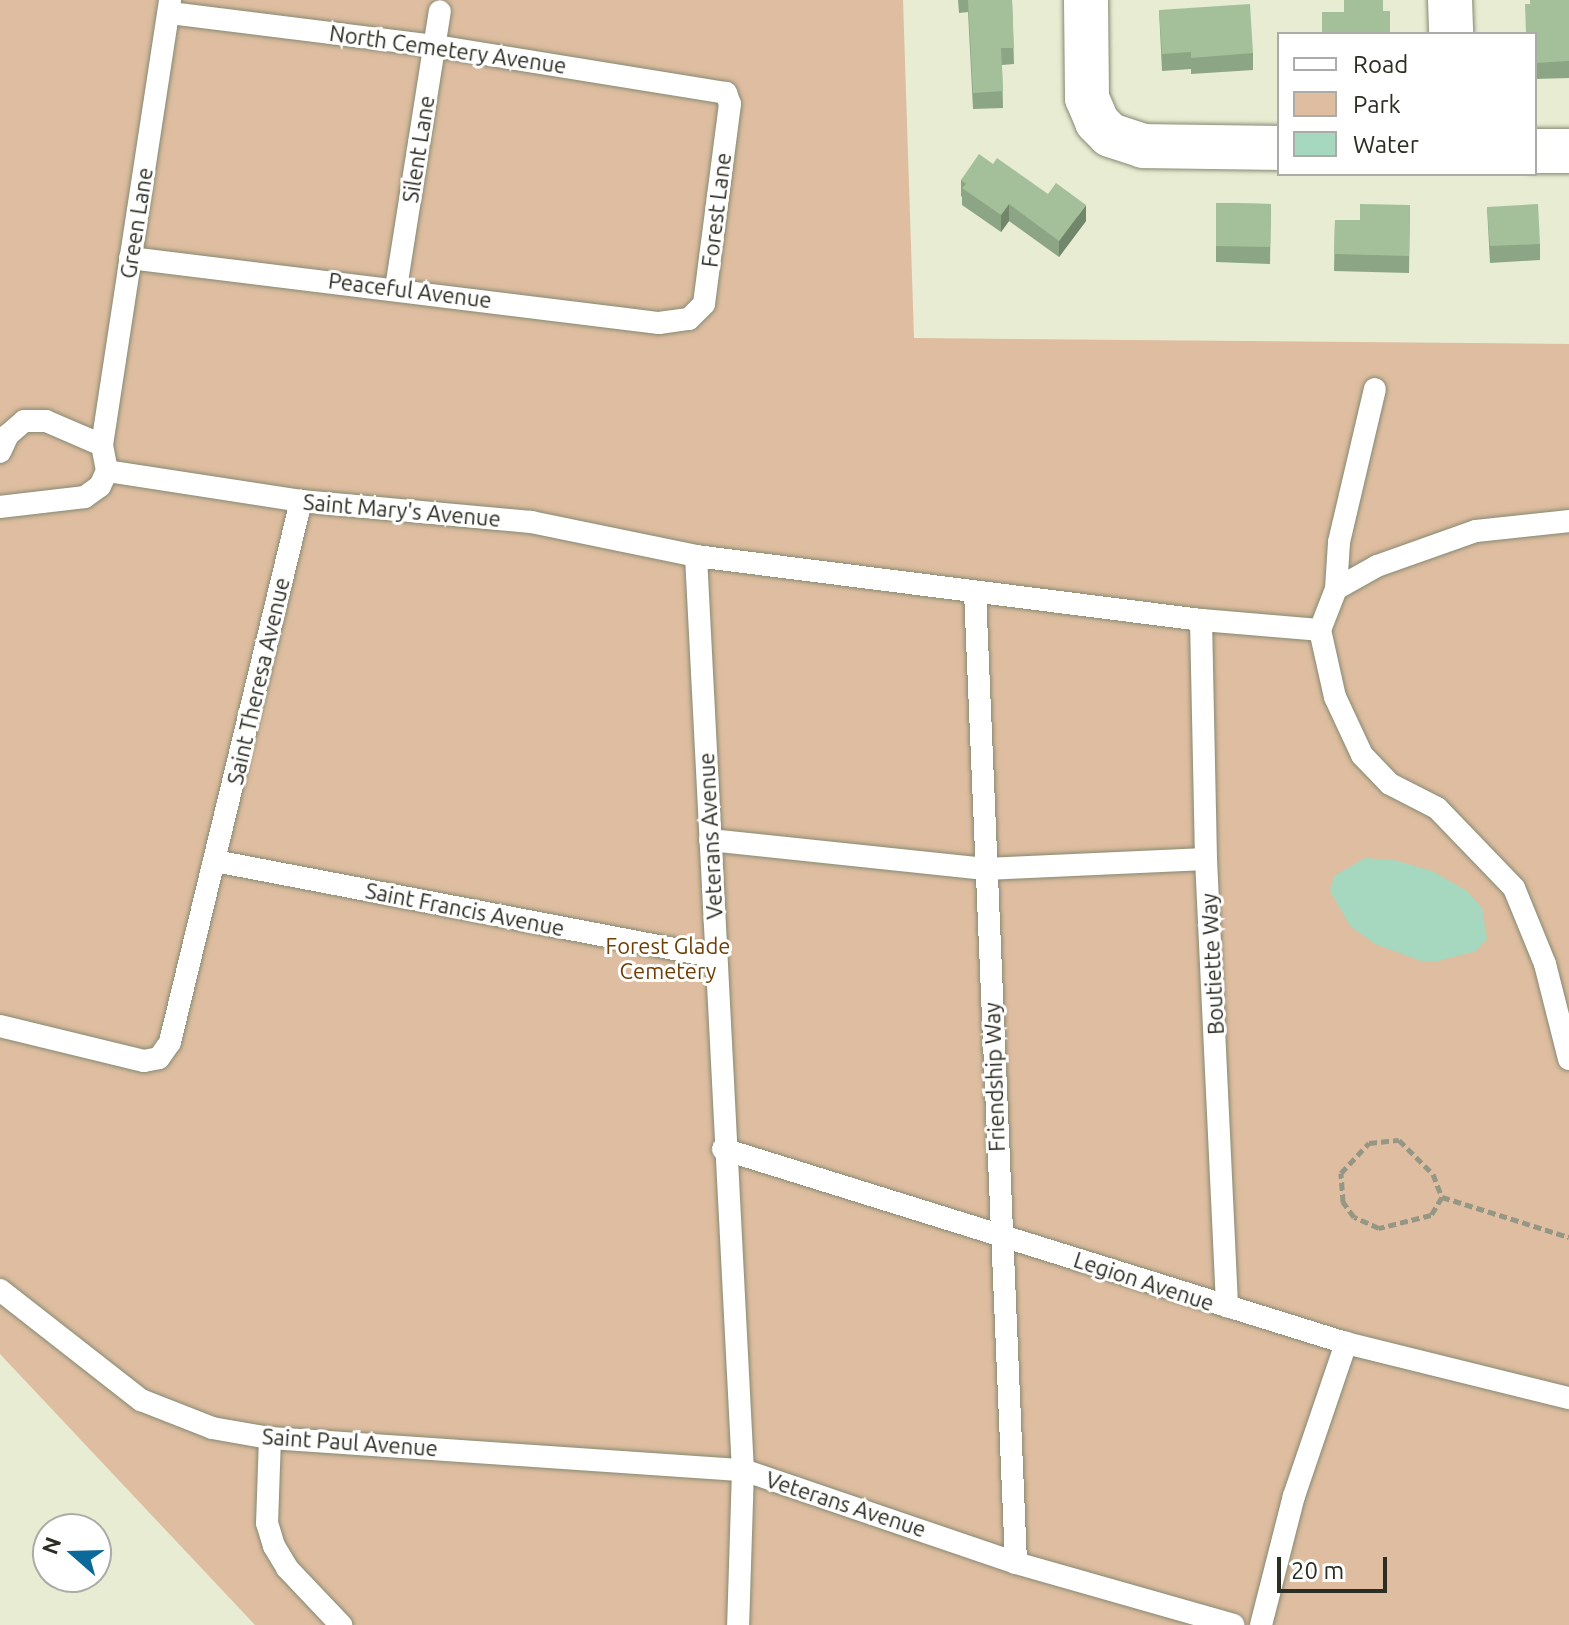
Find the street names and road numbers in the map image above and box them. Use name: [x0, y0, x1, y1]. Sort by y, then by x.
street label: North Cemetery Avenue: [328, 19, 568, 79]
street label: Silent Lane: [396, 93, 440, 205]
street label: Forest Lane: [696, 151, 736, 269]
street label: Green Lane: [114, 166, 158, 280]
street label: Peaceful Avenue: [327, 267, 493, 313]
street label: Saint Mary's Avenue: [302, 488, 502, 532]
street label: Saint Theresa Avenue: [221, 575, 295, 787]
street label: Veterans Avenue: [692, 752, 728, 920]
street label: Saint Francis Avenue: [363, 877, 567, 941]
street label: Boutiette Way: [1195, 893, 1229, 1035]
street label: Friendship Way: [978, 1002, 1010, 1152]
street label: Legion Avenue: [1071, 1246, 1217, 1316]
street label: Saint Paul Avenue: [261, 1423, 439, 1461]
street label: Veterans Avenue: [763, 1466, 929, 1542]

